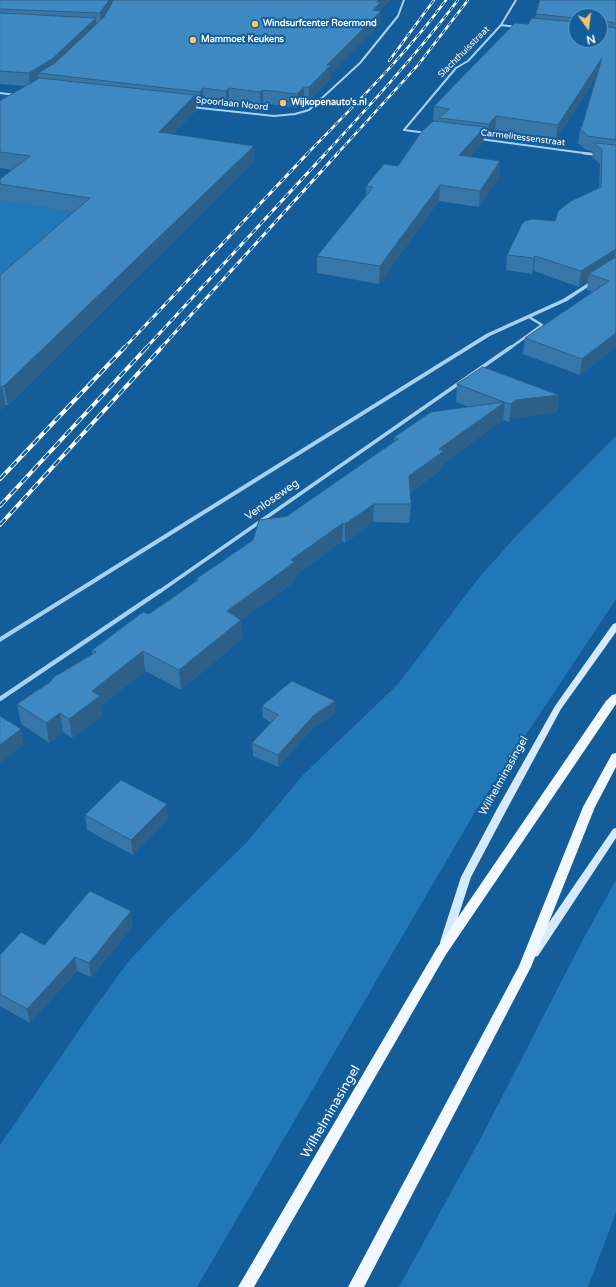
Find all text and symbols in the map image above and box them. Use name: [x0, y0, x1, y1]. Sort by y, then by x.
north arrow: [568, 8, 608, 48]
marker: Windsurfcenter Roermond: [250, 19, 260, 29]
place label: Windsurfcenter Roermond: [263, 19, 377, 29]
street label: Slachthuisstraat: [436, 24, 492, 80]
text: N: [585, 32, 597, 47]
marker: Mammoet Keukens: [188, 35, 198, 45]
place label: Mammoet Keukens: [201, 35, 284, 45]
street label: Spoorlaan Noord: [195, 95, 269, 113]
marker: Wijkopenauto's.nl: [278, 98, 288, 108]
place label: Wijkopenauto's.nl: [291, 98, 367, 108]
street label: Carmelitessenstraat: [480, 127, 566, 149]
street label: Venloseweg: [243, 477, 301, 523]
street label: Wilhelminasingel: [477, 734, 531, 818]
street label: Wilhelminasingel: [298, 1063, 364, 1161]

